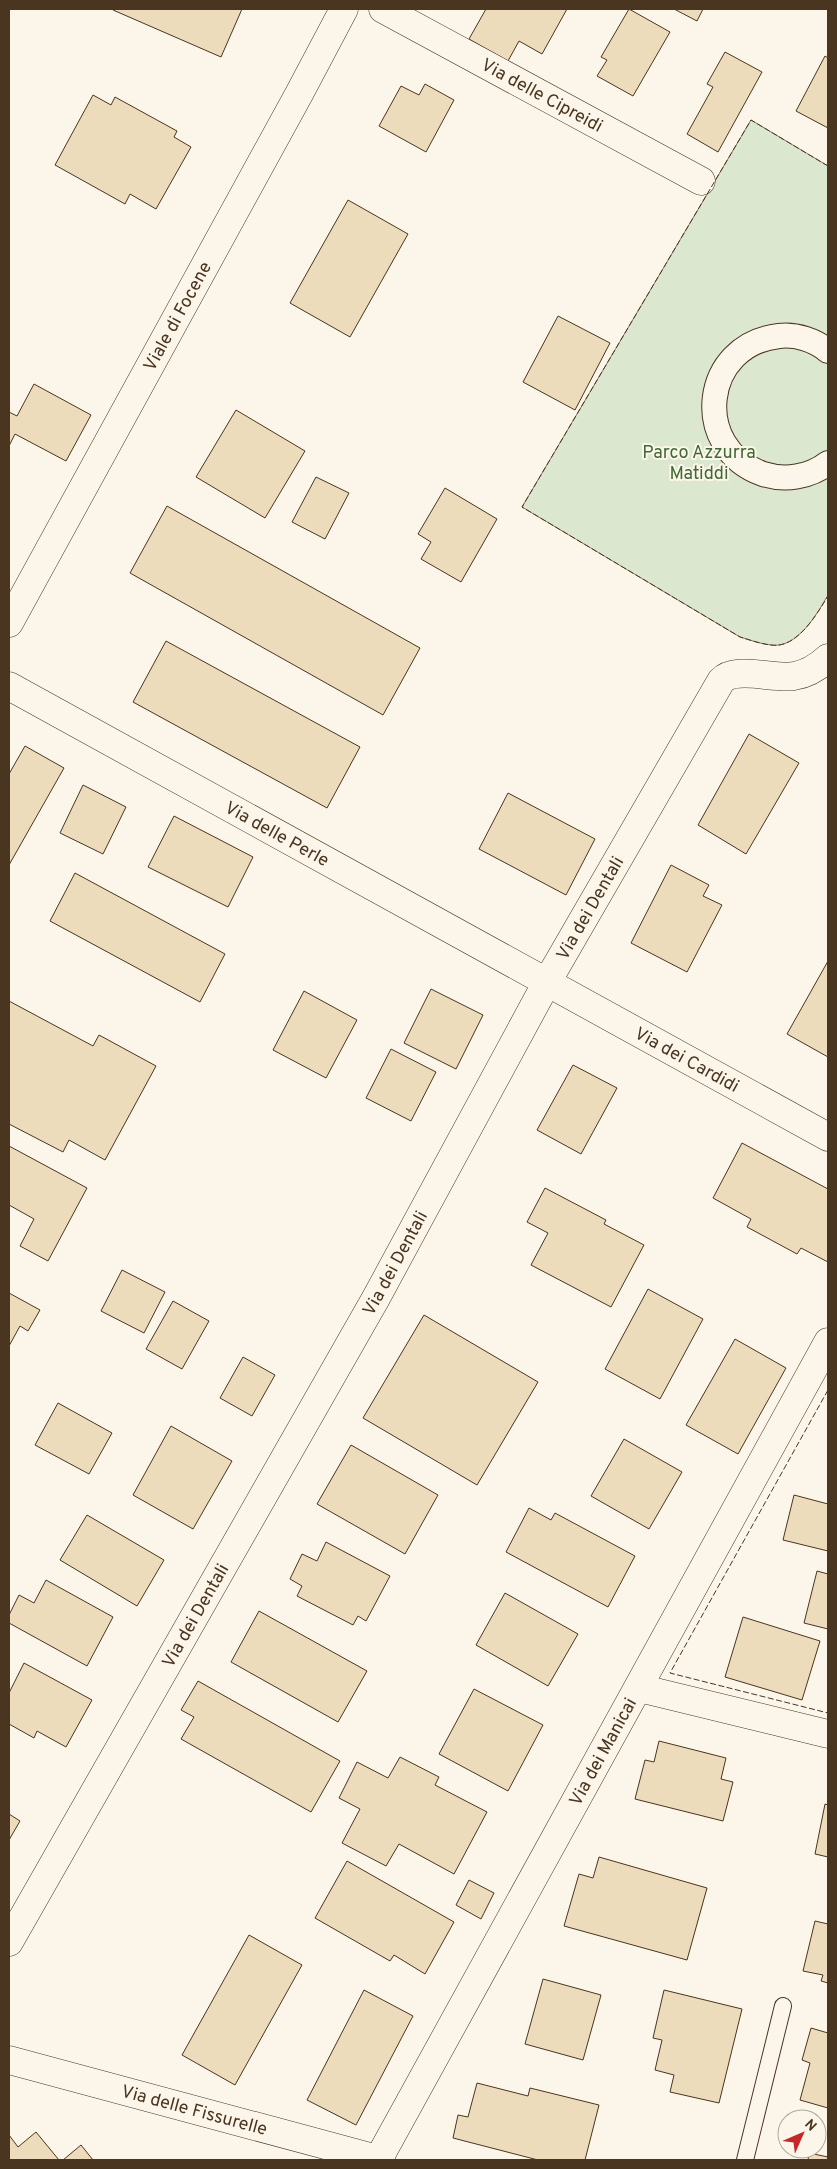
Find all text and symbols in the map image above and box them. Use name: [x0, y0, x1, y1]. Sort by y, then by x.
street label: Via delle Cipreidi: [477, 54, 606, 139]
street label: Viale di Focene: [139, 258, 218, 376]
park label: Parco Azzurra Matiddi: [642, 442, 756, 486]
street label: Via delle Perle: [220, 797, 333, 873]
street label: Via dei Dentali: [552, 853, 630, 965]
street label: Via dei Cardidi: [630, 1023, 743, 1099]
street label: Via dei Dentali: [358, 1207, 434, 1320]
street label: Via dei Dentali: [158, 1560, 235, 1672]
street label: Via dei Manicai: [565, 1694, 643, 1810]
street label: Via delle Fissurelle: [118, 2081, 270, 2142]
north arrow: [777, 2109, 827, 2159]
text: N: [801, 2116, 820, 2135]

